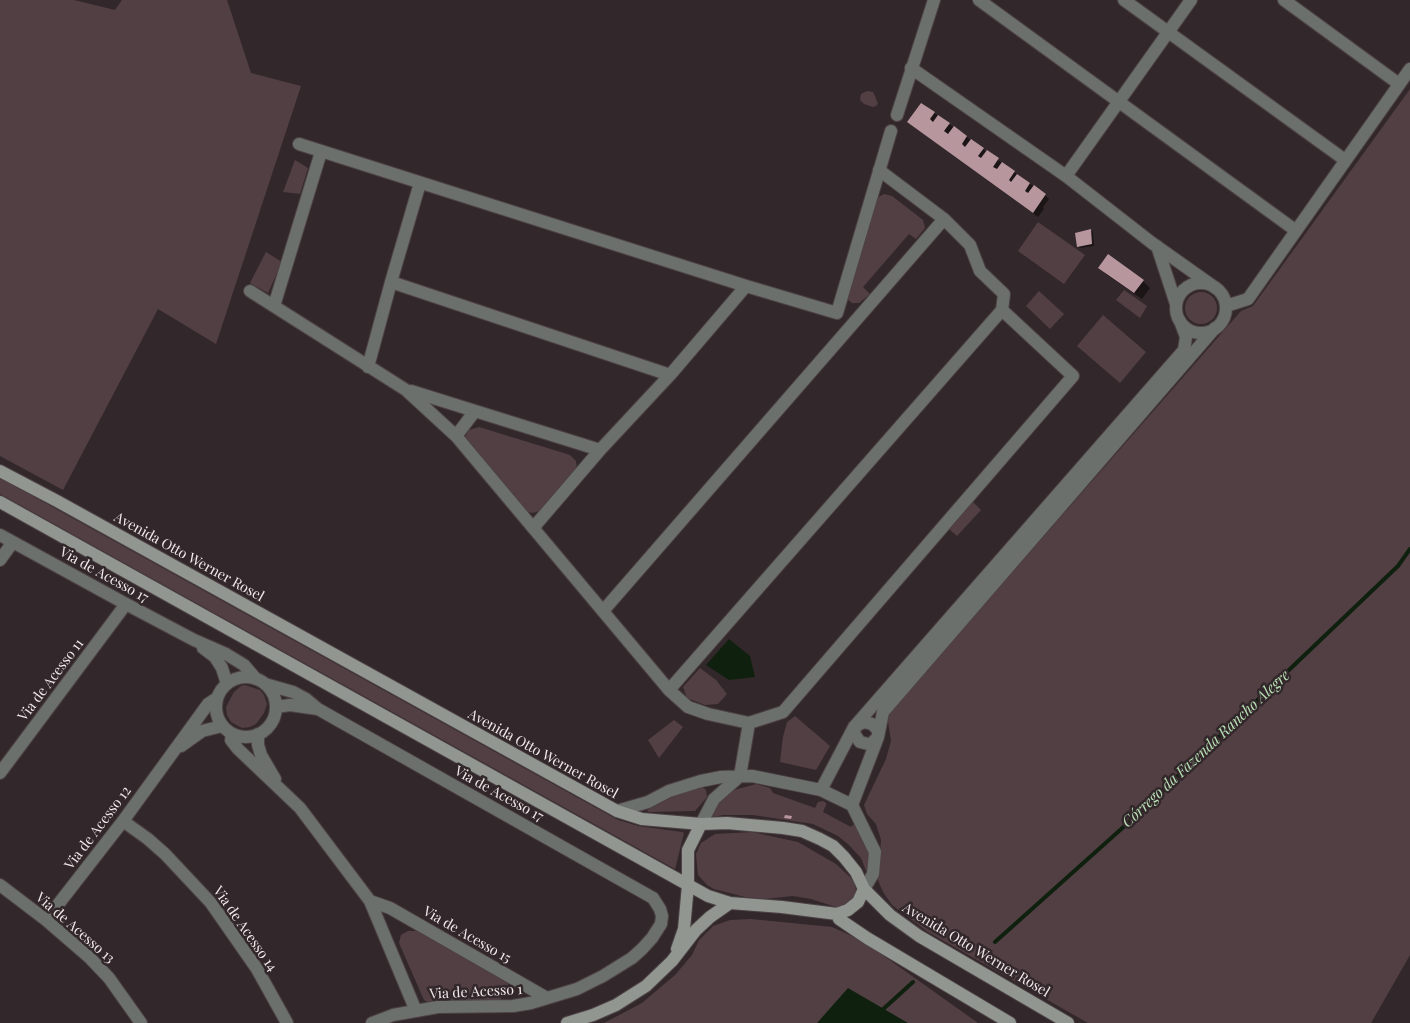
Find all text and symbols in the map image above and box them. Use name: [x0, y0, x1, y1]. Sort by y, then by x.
street label: Avenida Otto Werner Rosel: [111, 509, 267, 605]
street label: Via de Acesso 17: [57, 544, 151, 606]
street label: Via de Acesso 11: [15, 636, 87, 724]
water label: Córrego da Fazenda Rancho Alegre: [1118, 667, 1294, 831]
street label: Avenida Otto Werner Rosel: [465, 706, 621, 802]
street label: Via de Acesso 17: [452, 763, 546, 825]
street label: Via de Acesso 12: [61, 783, 135, 873]
street label: Via de Acesso 14: [209, 883, 281, 975]
street label: Via de Acesso 13: [32, 889, 118, 967]
street label: Avenida Otto Werner Rosel: [899, 899, 1053, 1001]
street label: Via de Acesso 15: [420, 903, 514, 967]
street label: Via de Acesso 1: [429, 981, 523, 1003]

